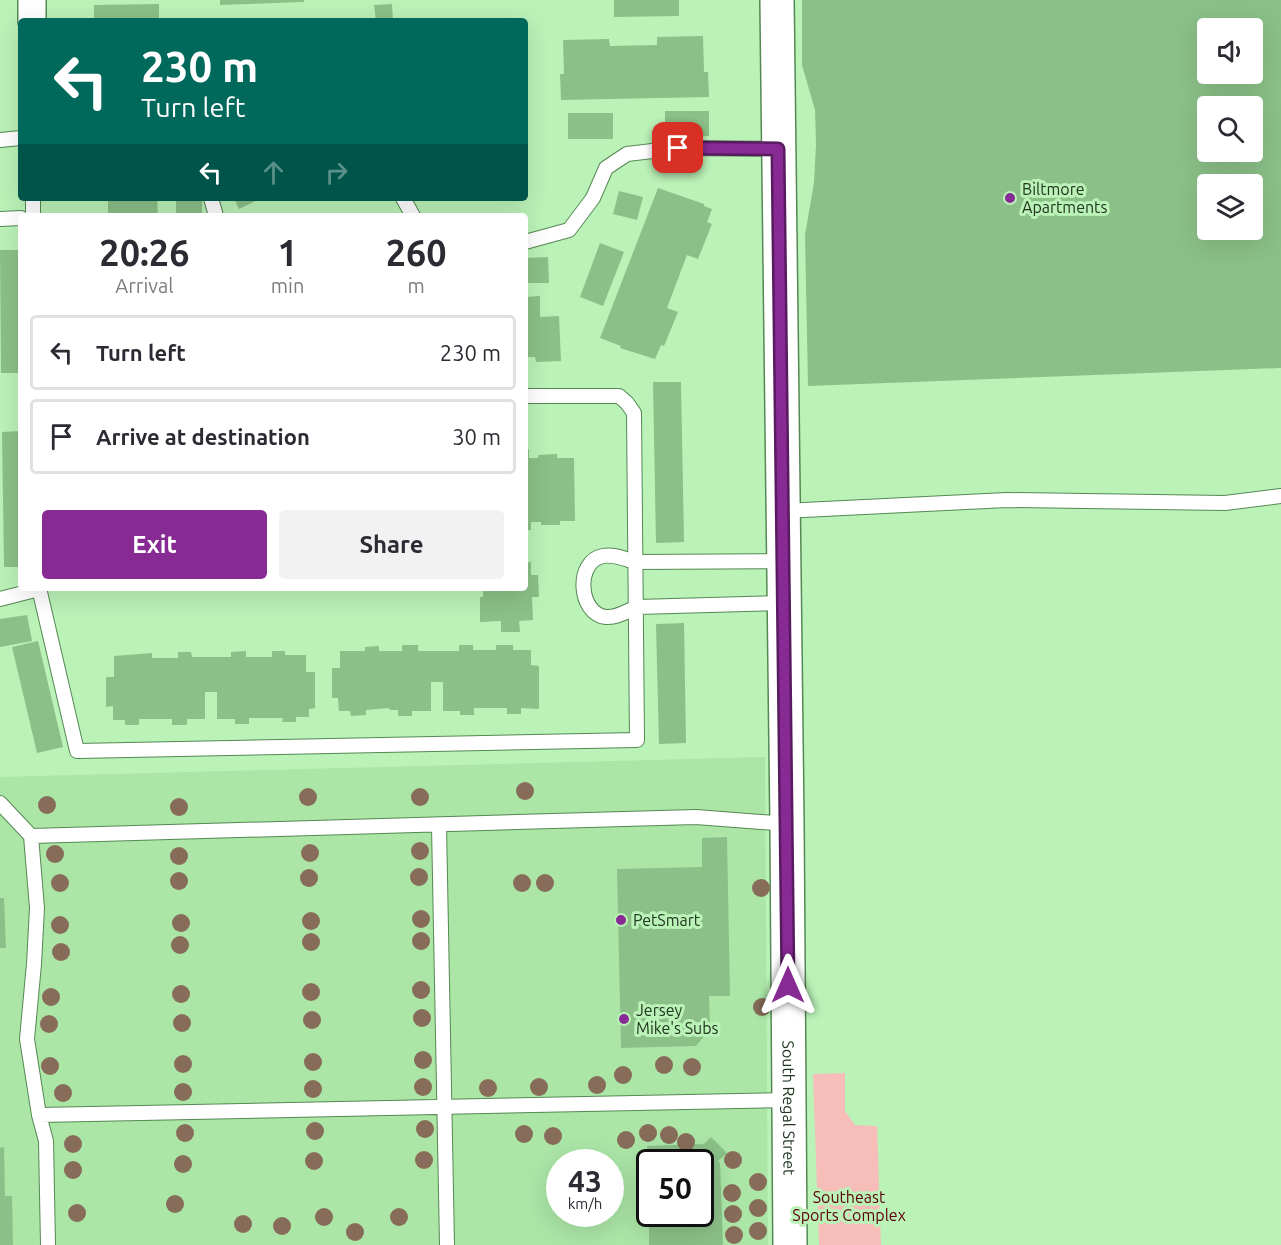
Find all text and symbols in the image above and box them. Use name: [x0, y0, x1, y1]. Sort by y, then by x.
map controls: [1197, 18, 1263, 240]
button: sound: [1197, 18, 1263, 84]
icon: left: [42, 42, 120, 120]
text: 230 m: [141, 43, 258, 90]
text: Turn left: [141, 92, 245, 122]
button: search: [1197, 96, 1263, 162]
pin: [652, 122, 703, 173]
icon: arrive: [661, 131, 694, 164]
icon: left: [194, 156, 227, 189]
icon: ahead: [257, 156, 290, 189]
icon: right: [320, 156, 353, 189]
button: layers: [1197, 174, 1263, 240]
place label: Biltmore Apartments: [1022, 180, 1107, 216]
marker: Biltmore Apartments: [1003, 191, 1017, 205]
text: 20:26: [99, 232, 189, 273]
text: 1: [277, 232, 298, 273]
text: 260: [386, 232, 447, 273]
text: Arrival: [115, 274, 174, 297]
text: min: [271, 274, 304, 297]
text: m: [408, 274, 425, 297]
icon: left: [45, 336, 78, 369]
text: Turn left: [96, 340, 186, 365]
text: 230 m: [440, 340, 501, 365]
icon: arrive: [45, 420, 78, 453]
text: Arrive at destination: [96, 424, 310, 449]
text: 30 m: [452, 424, 501, 449]
button: Exit: [42, 510, 267, 579]
button: Share: [279, 510, 504, 579]
place label: PetSmart: [633, 911, 701, 929]
marker: PetSmart: [614, 913, 628, 927]
position arrow: [756, 953, 820, 1017]
place label: Jersey Mike's Subs: [636, 1001, 719, 1037]
marker: Jersey Mike's Subs: [617, 1012, 631, 1026]
street label: South Regal Street: [780, 1040, 799, 1176]
speed limit sign: 50: [636, 1149, 714, 1227]
text: 43: [568, 1164, 602, 1198]
park label: Southeast Sports Complex: [792, 1188, 906, 1224]
text: km/h: [568, 1195, 602, 1212]

